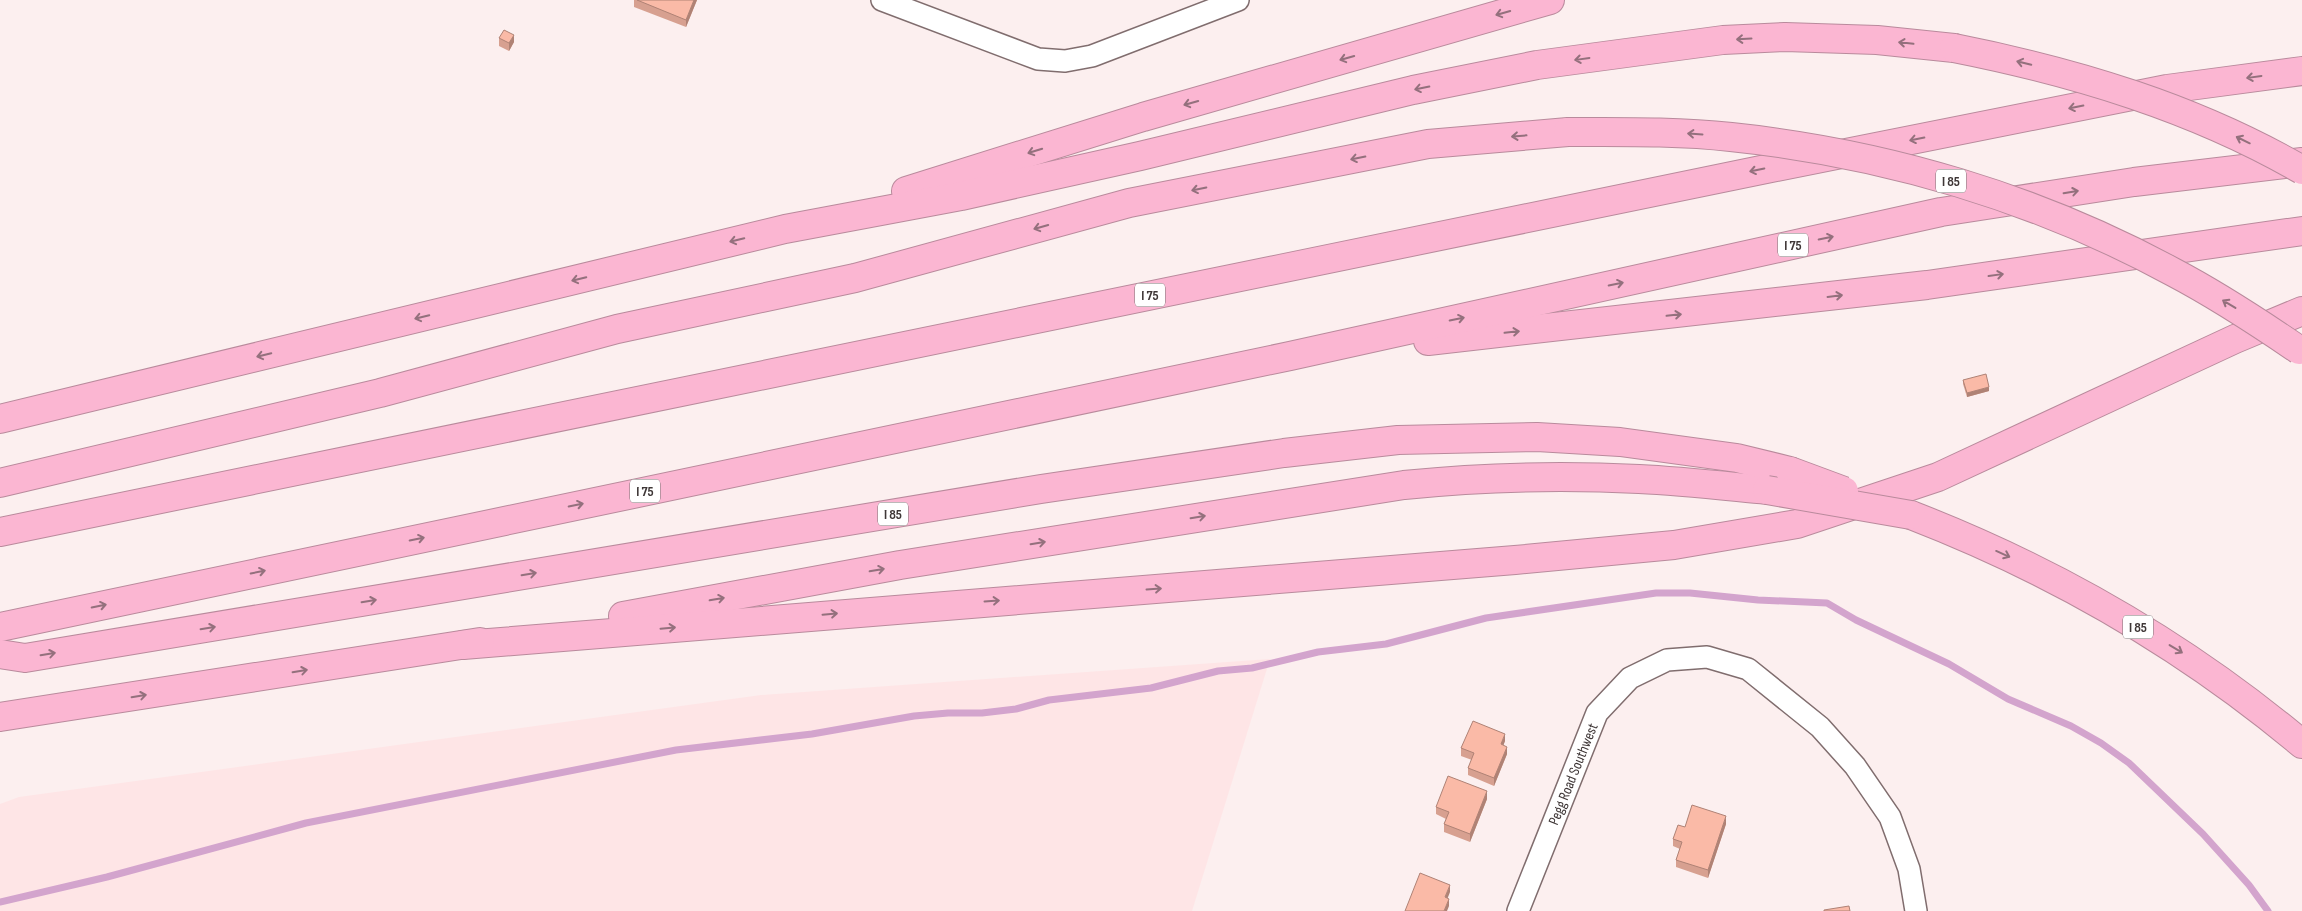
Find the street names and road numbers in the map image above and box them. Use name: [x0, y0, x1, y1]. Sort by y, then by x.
road number: I 85: [1936, 170, 1966, 192]
road number: I 75: [1778, 234, 1808, 256]
road number: I 75: [1135, 284, 1165, 306]
road number: I 75: [630, 480, 660, 502]
road number: I 85: [878, 502, 908, 526]
road number: I 85: [2123, 616, 2153, 638]
street label: Pegg Road Southwest: [1544, 720, 1603, 828]

